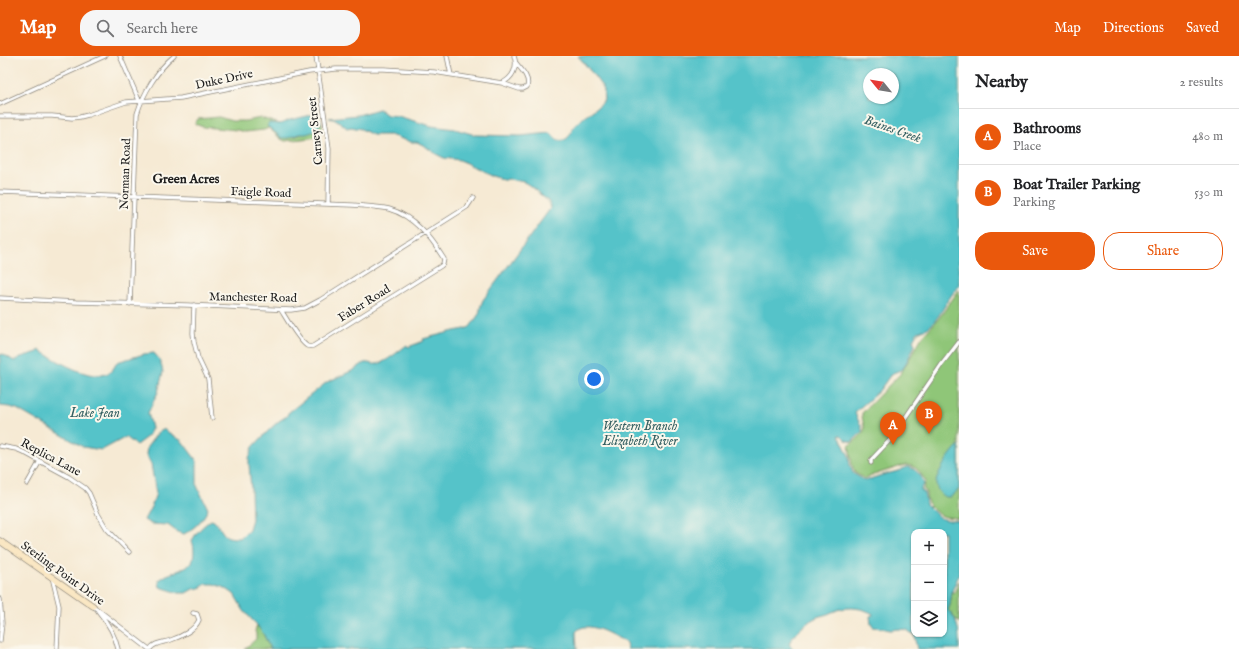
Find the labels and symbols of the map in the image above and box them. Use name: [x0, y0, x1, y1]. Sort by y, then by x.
street label: Duke Drive: [194, 66, 255, 93]
north arrow: [863, 68, 899, 104]
street label: Carney Street: [304, 96, 327, 166]
water label: Baines Creek: [862, 112, 924, 147]
street label: Norman Road: [117, 137, 134, 210]
district label: Green Acres: [153, 171, 220, 188]
street label: Faigle Road: [230, 184, 292, 201]
street label: Faber Road: [335, 281, 394, 325]
street label: Manchester Road: [209, 289, 298, 306]
your location: [584, 369, 604, 389]
pin: B: [916, 401, 942, 434]
water label: Lake Jean: [69, 405, 120, 422]
pin: A: [880, 412, 906, 445]
water label: Western Branch Elizabeth River: [601, 418, 678, 450]
street label: Replica Lane: [18, 435, 84, 481]
street label: Sterling Point Drive: [18, 538, 108, 609]

